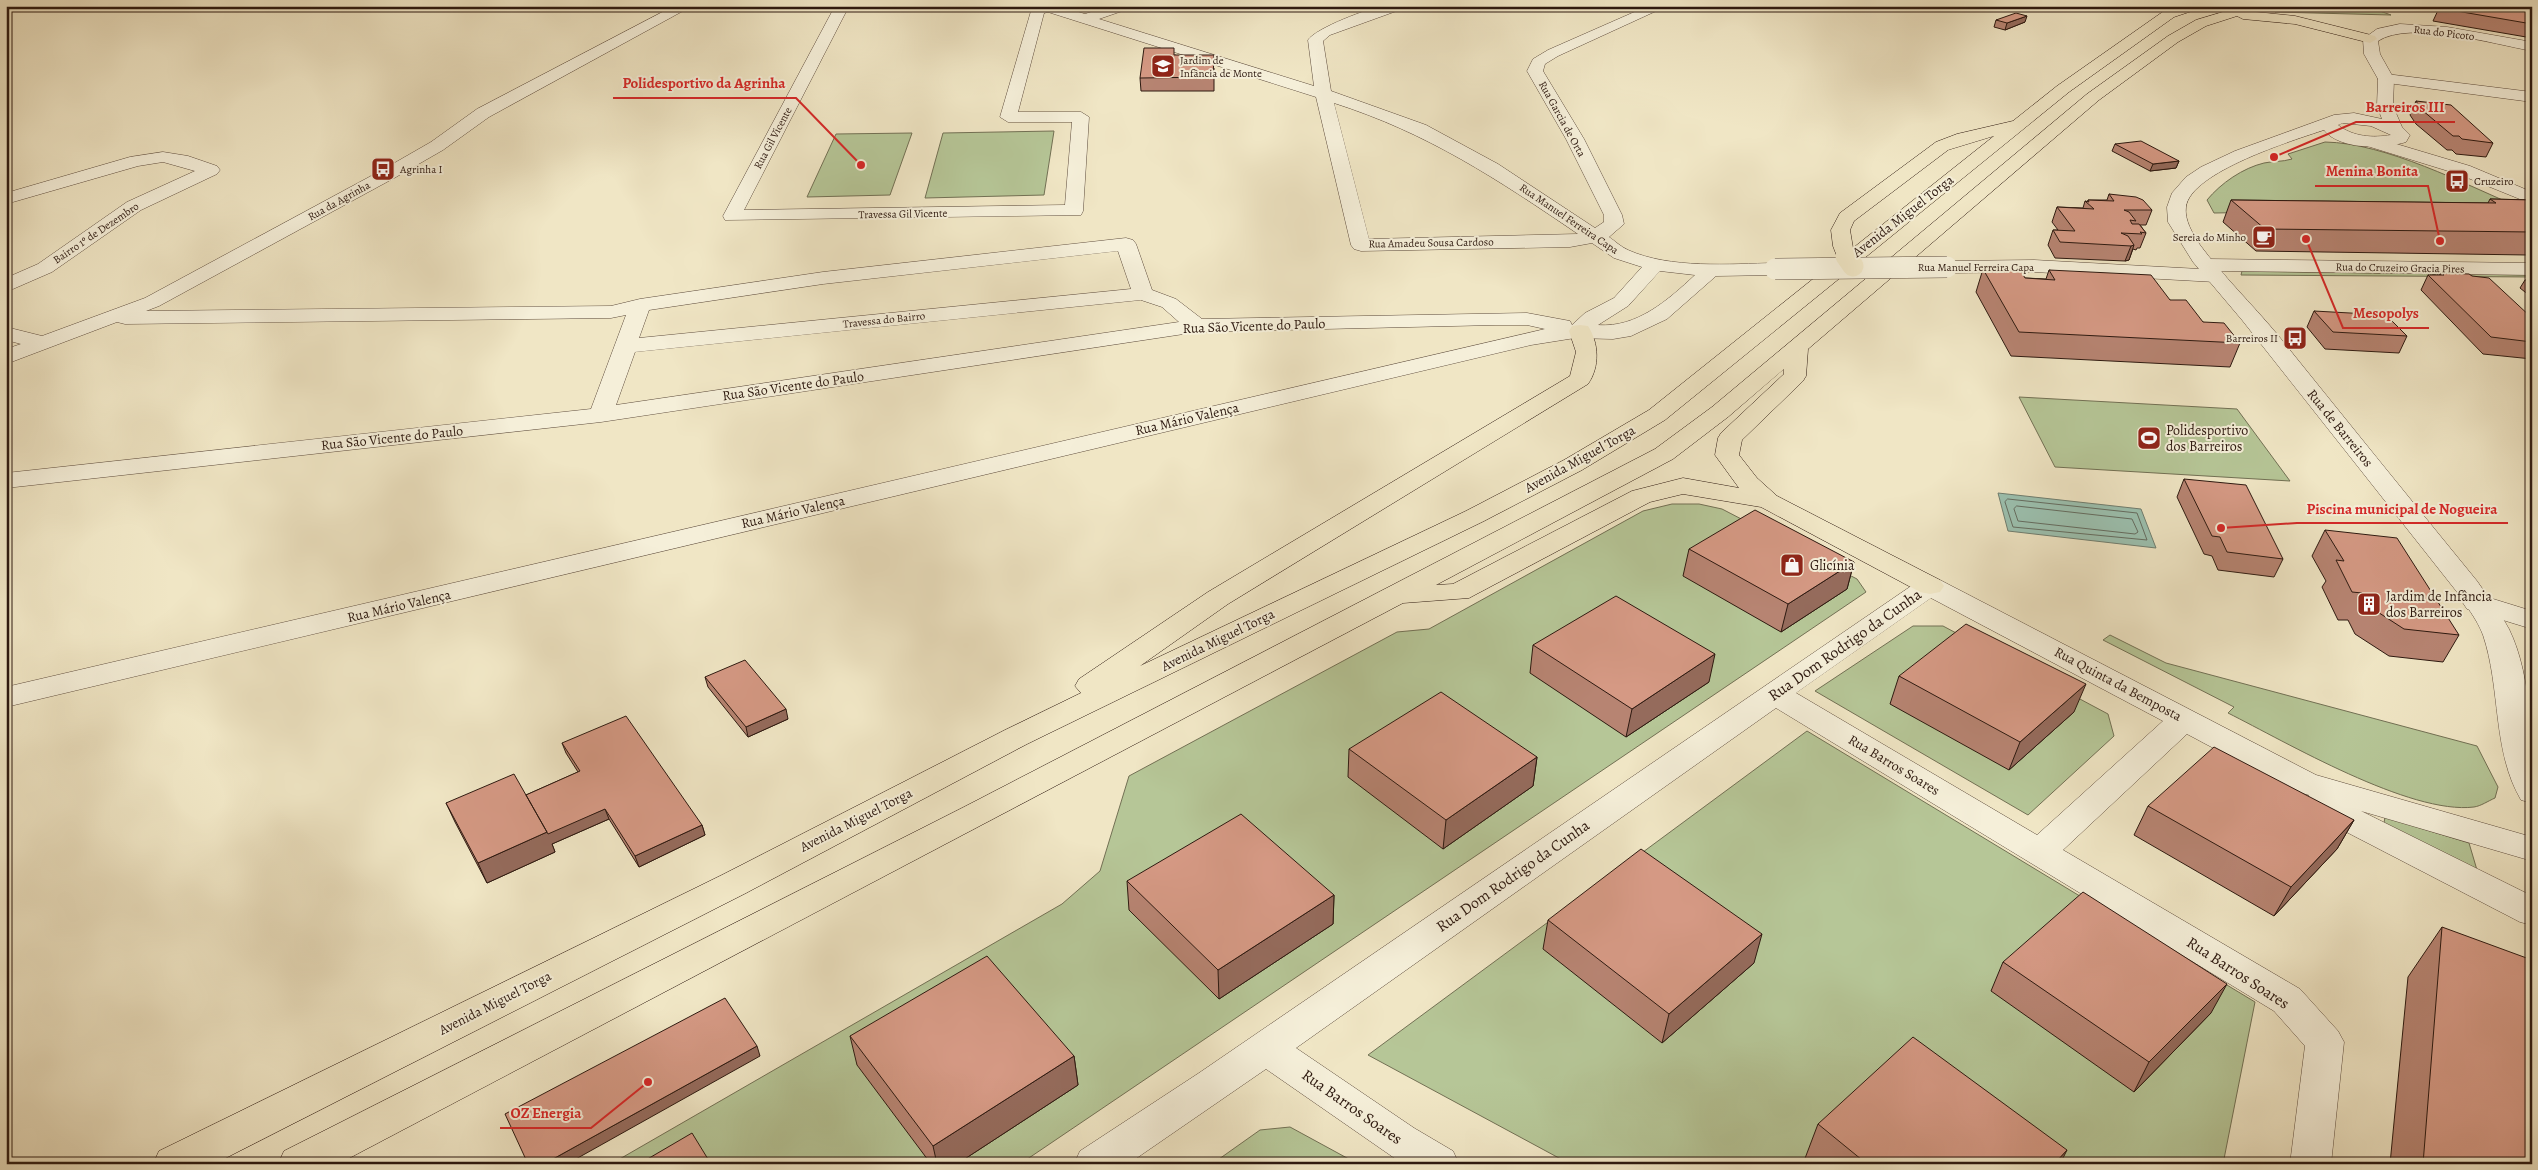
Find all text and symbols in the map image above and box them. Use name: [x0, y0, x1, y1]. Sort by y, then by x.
street label: Rua do Picoto: [2413, 22, 2476, 44]
school or university icon: Jardim de Infância de Monte: [1150, 53, 1176, 79]
place label: Jardim de Infância de Monte: [1180, 53, 1262, 81]
callout: Polidesportivo da Agrinha: [613, 68, 796, 98]
text: Polidesportivo da Agrinha: [622, 73, 786, 93]
street label: Rua Garcia de Orta: [1535, 78, 1590, 160]
callout: Barreiros III: [2356, 92, 2455, 122]
text: Barreiros III: [2365, 97, 2445, 117]
street label: Rua Gil Vicente: [750, 104, 796, 172]
bus stop icon: Agrinha I: [370, 156, 396, 182]
callout: Menina Bonita: [2315, 156, 2428, 186]
text: Menina Bonita: [2326, 161, 2419, 181]
place label: Agrinha I: [399, 162, 442, 177]
bus stop icon: Cruzeiro: [2444, 168, 2470, 194]
street label: Avenida Miguel Torga: [1848, 170, 1958, 262]
place label: Cruzeiro: [2474, 174, 2514, 189]
street label: Rua da Agrinha: [305, 177, 374, 224]
street label: Rua Manuel Ferreira Capa: [1517, 180, 1622, 258]
street label: Bairro 1º de Dezembro: [50, 198, 142, 267]
street label: Travessa Gil Vicente: [858, 206, 948, 222]
cafe icon: Sereia do Minho: [2251, 224, 2277, 250]
place label: Sereia do Minho: [2173, 230, 2247, 245]
street label: Rua Amadeu Sousa Cardoso: [1368, 234, 1494, 252]
street label: Rua do Cruzeiro Gracia Pires: [2335, 259, 2465, 277]
street label: Rua Manuel Ferreira Capa: [1918, 260, 2035, 275]
callout: Mesopolys: [2343, 298, 2429, 328]
text: Mesopolys: [2353, 303, 2419, 323]
street label: Travessa do Bairro: [842, 308, 926, 332]
street label: Rua São Vicente do Paulo: [1182, 314, 1326, 338]
bus stop icon: Barreiros II: [2282, 325, 2308, 351]
place label: Barreiros II: [2226, 331, 2278, 346]
street label: Rua São Vicente do Paulo: [721, 367, 865, 405]
street label: Rua de Barreiros: [2303, 385, 2377, 471]
street label: Rua Mário Valença: [1133, 398, 1241, 440]
street label: Avenida Miguel Torga: [1520, 420, 1639, 498]
street label: Rua São Vicente do Paulo: [320, 421, 464, 455]
place label: Polidesportivo dos Barreiros: [2166, 421, 2248, 456]
sports icon: Polidesportivo dos Barreiros: [2136, 425, 2162, 451]
street label: Rua Mário Valença: [739, 491, 847, 533]
callout: Piscina municipal de Nogueira: [2297, 493, 2508, 523]
text: Piscina municipal de Nogueira: [2307, 499, 2498, 519]
shop icon: Glicínia: [1779, 552, 1805, 578]
place label: Glicínia: [1810, 556, 1855, 575]
street label: Rua Dom Rodrigo da Cunha: [1764, 583, 1927, 706]
street label: Rua Mário Valença: [345, 585, 453, 627]
place label: Jardim de Infância dos Barreiros: [2386, 587, 2492, 622]
building icon: Jardim de Infância dos Barreiros: [2356, 591, 2382, 617]
street label: Avenida Miguel Torga: [1157, 604, 1278, 676]
street label: Rua Quinta da Bemposta: [2051, 642, 2186, 726]
street label: Rua Barros Soares: [1845, 730, 1943, 800]
street label: Avenida Miguel Torga: [796, 783, 916, 857]
street label: Rua Dom Rodrigo da Cunha: [1432, 814, 1595, 937]
street label: Rua Barros Soares: [2182, 932, 2294, 1014]
street label: Avenida Miguel Torga: [435, 966, 555, 1040]
street label: Rua Barros Soares: [1297, 1064, 1407, 1150]
callout: OZ Energia: [500, 1098, 591, 1128]
text: OZ Energia: [511, 1103, 582, 1123]

